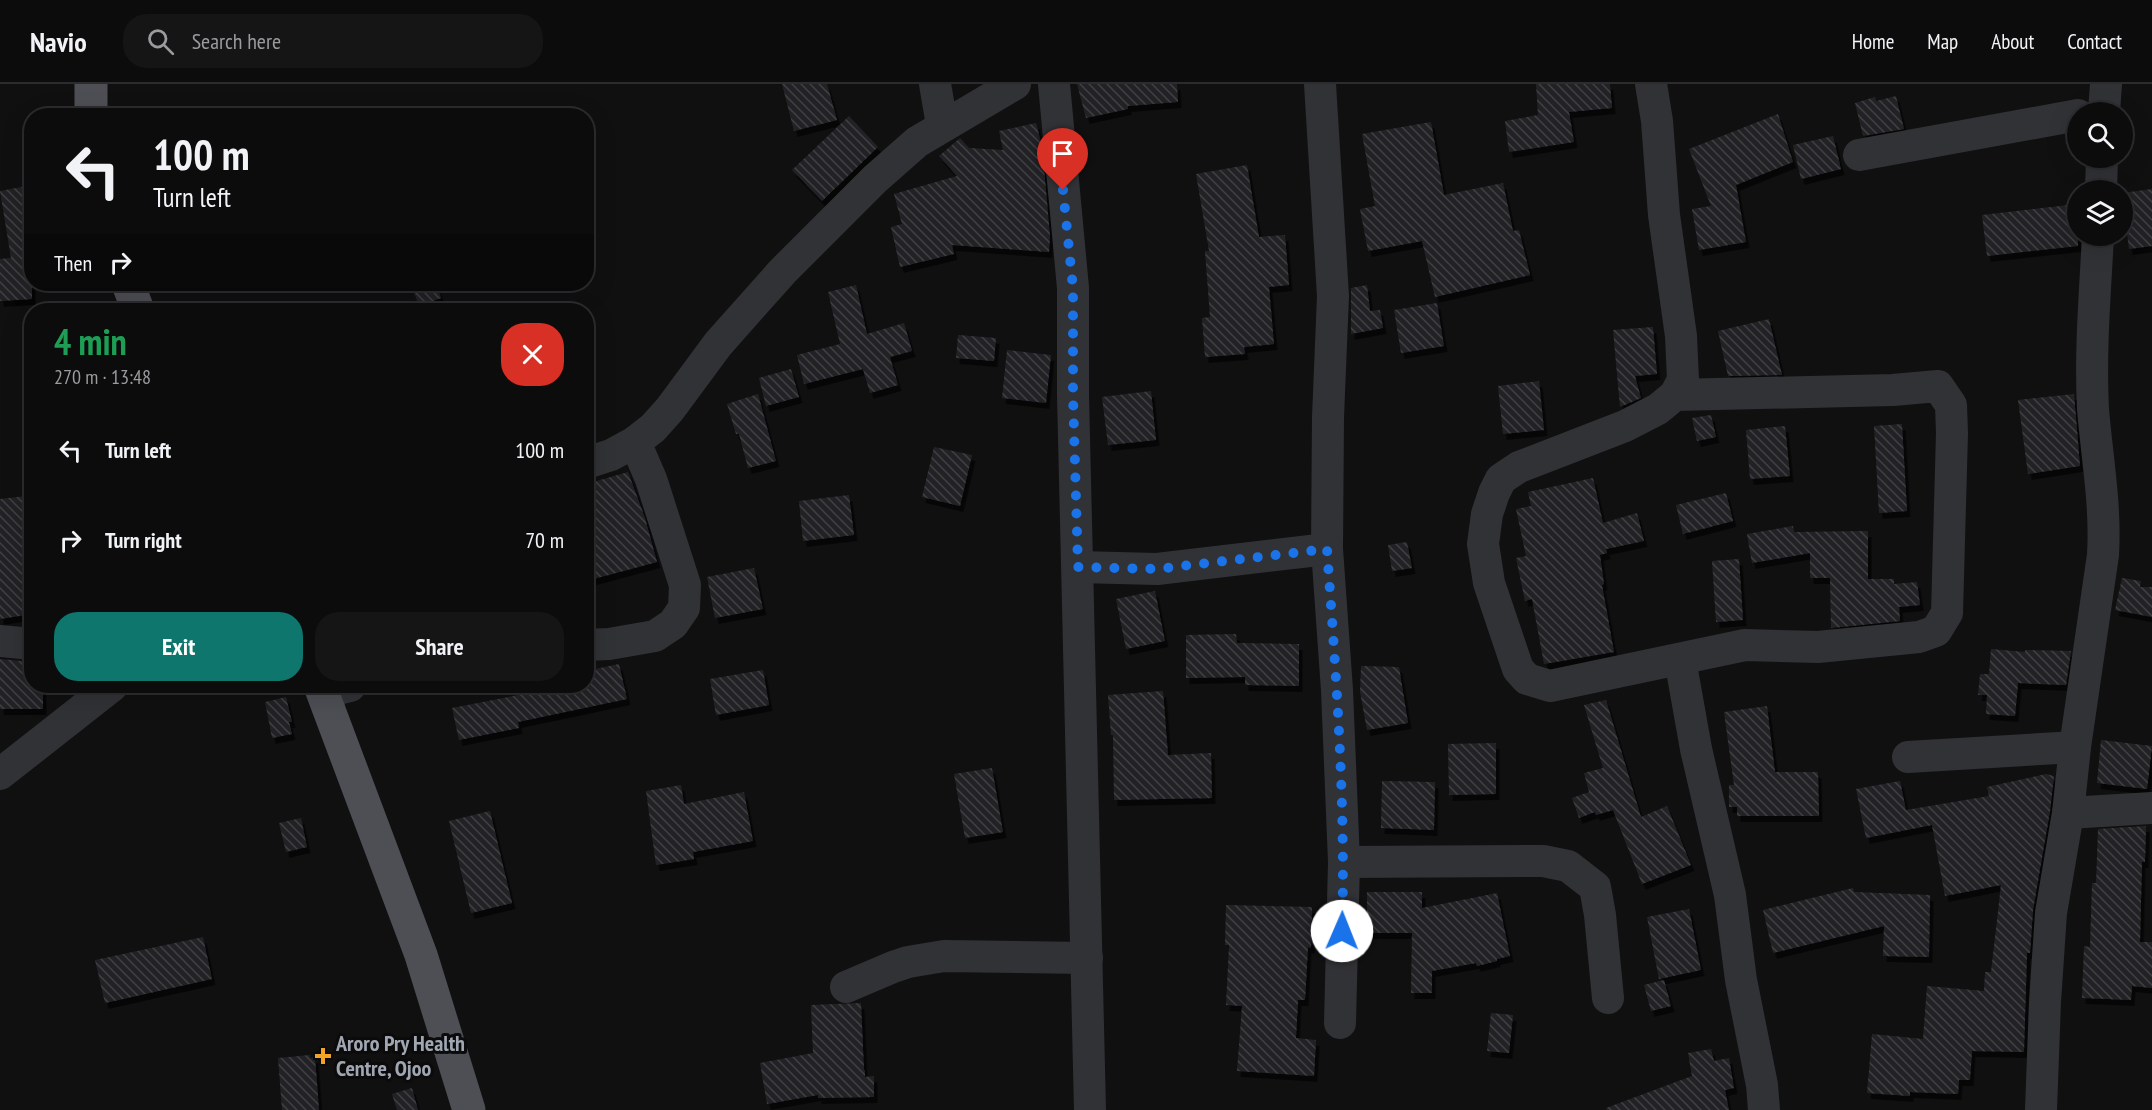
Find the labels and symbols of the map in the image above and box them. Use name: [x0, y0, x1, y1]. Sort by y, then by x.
pin: [1037, 128, 1088, 190]
position arrow: [1310, 899, 1374, 963]
place label: Aroro Pry Health Centre, Ojoo: [335, 1029, 465, 1082]
marker: Aroro Pry Health Centre, Ojoo: [314, 1047, 332, 1065]

